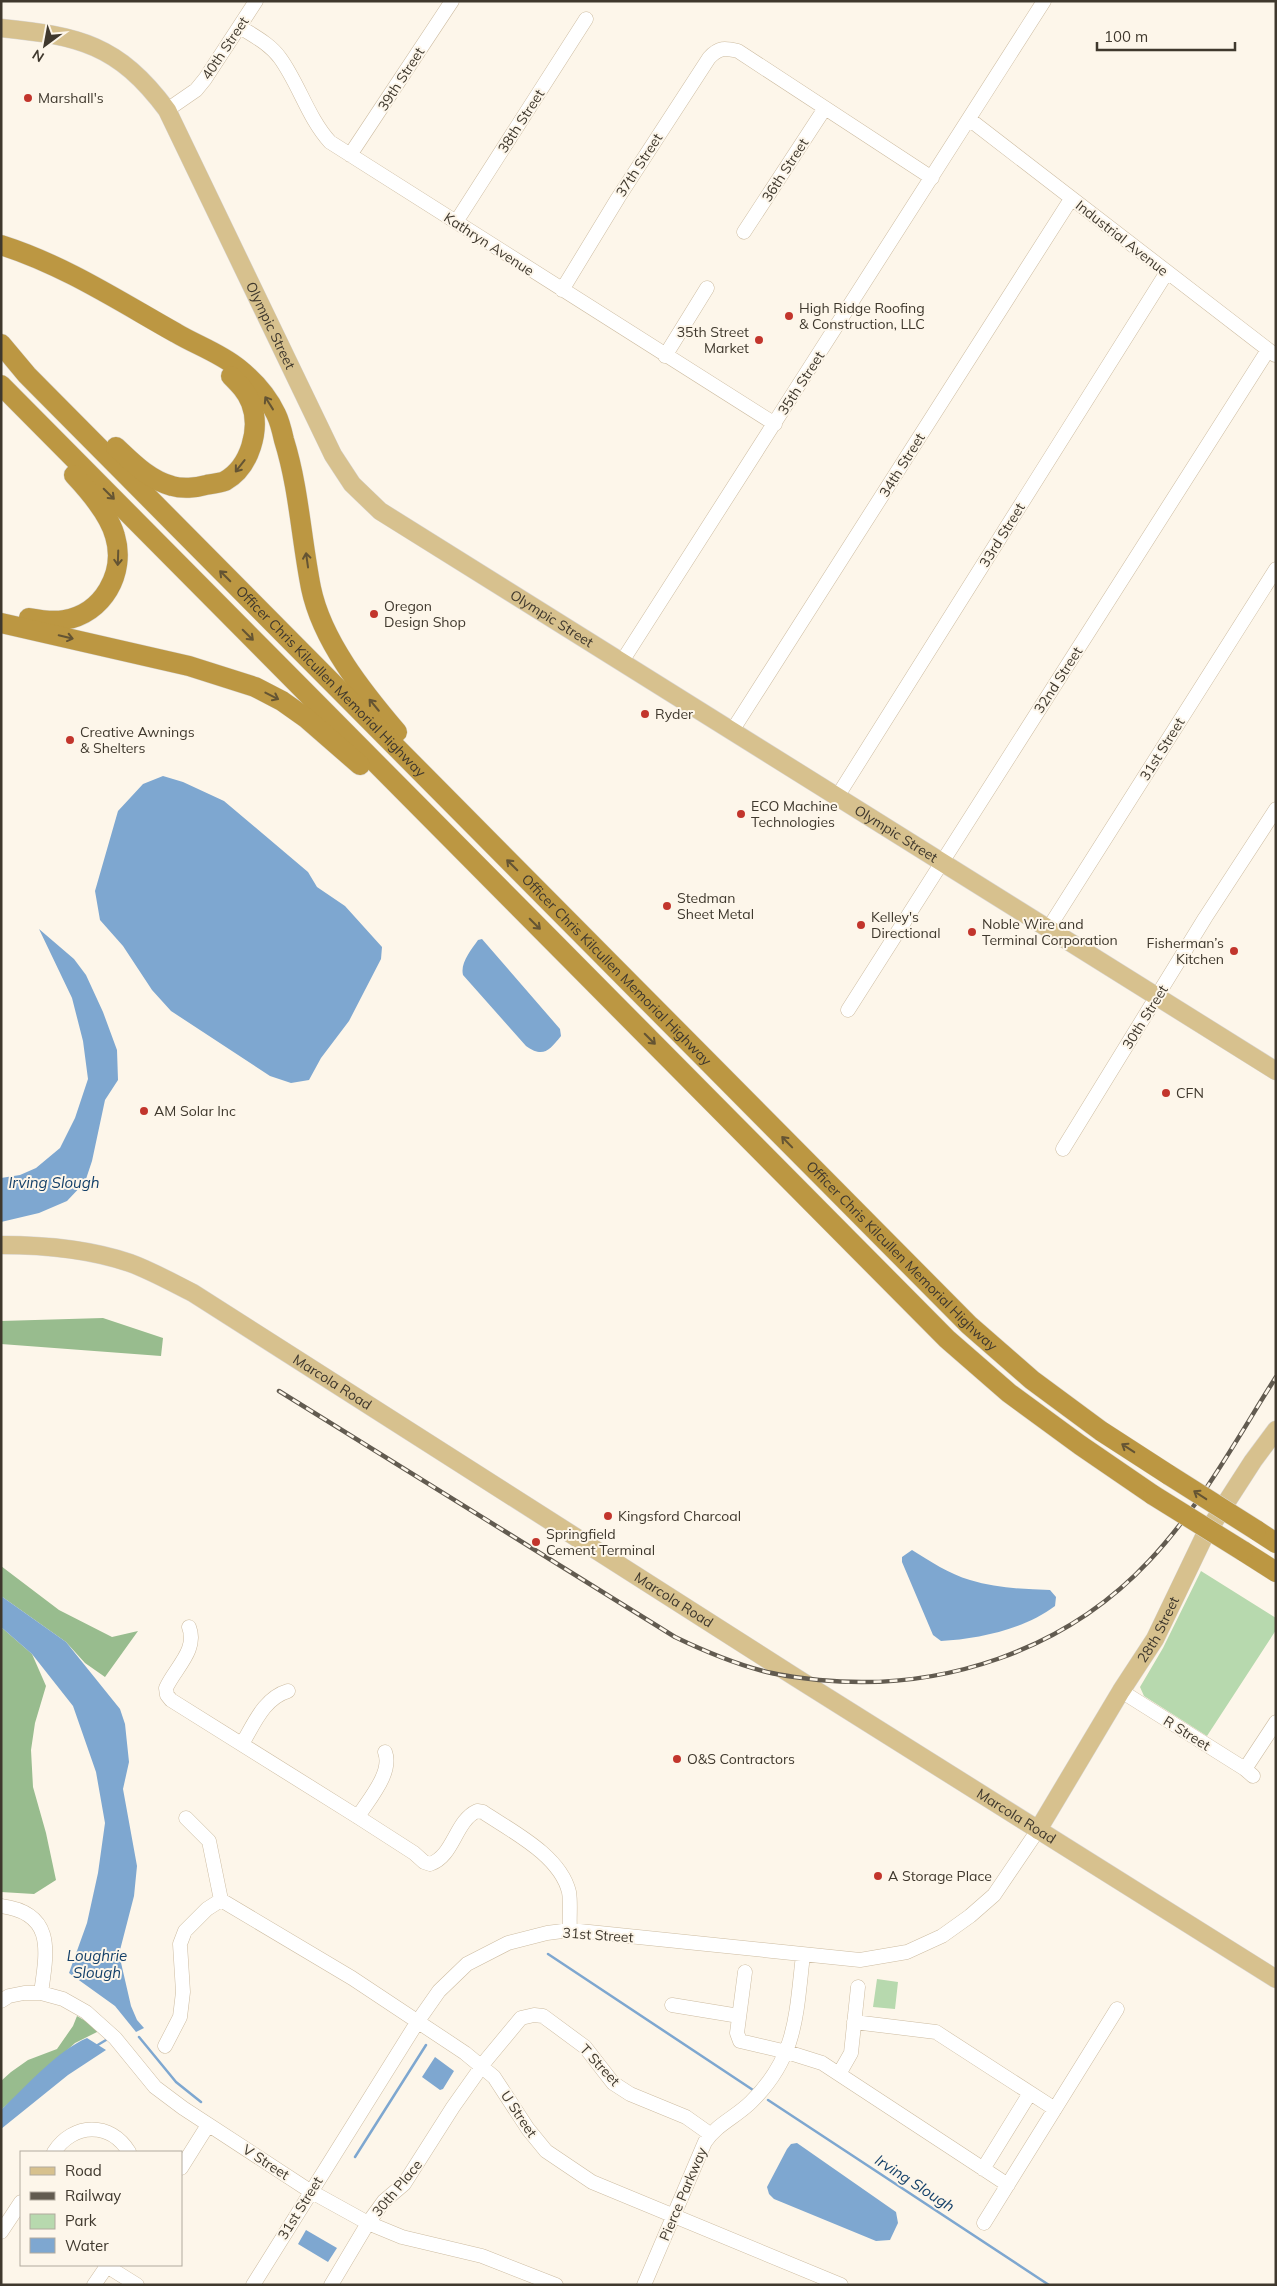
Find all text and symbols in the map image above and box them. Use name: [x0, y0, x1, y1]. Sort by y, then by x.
street label: 40th Street: [197, 13, 253, 83]
north arrow: [20, 20, 70, 70]
scale bar: [1097, 20, 1234, 52]
text: 100 m: [1104, 27, 1148, 46]
street label: 39th Street: [374, 44, 428, 114]
text: N: [29, 46, 47, 66]
street label: 38th Street: [494, 86, 548, 156]
place label: Marshall's: [38, 89, 104, 107]
marker: Marshall's: [22, 92, 34, 104]
street label: 37th Street: [612, 130, 666, 200]
street label: 36th Street: [758, 135, 812, 205]
street label: Industrial Avenue: [1072, 196, 1172, 280]
street label: Kathryn Avenue: [441, 208, 537, 280]
street label: Olympic Street: [242, 279, 299, 372]
place label: High Ridge Roofing & Construction, LLC: [799, 299, 925, 333]
marker: High Ridge Roofing & Construction, LLC: [783, 310, 795, 322]
place label: 35th Street Market: [677, 323, 749, 357]
marker: 35th Street Market: [753, 334, 765, 346]
street label: 35th Street: [774, 348, 828, 418]
one-way arrow: [264, 396, 274, 410]
street label: 34th Street: [875, 430, 929, 500]
one-way arrow: [235, 460, 246, 473]
one-way arrow: [103, 488, 115, 501]
street label: 33rd Street: [975, 499, 1029, 571]
one-way arrow: [113, 550, 122, 566]
one-way arrow: [302, 552, 312, 568]
one-way arrow: [219, 569, 231, 582]
street label: Officer Chris Kilcullen Memorial Highway: [232, 582, 430, 781]
street label: Olympic Street: [507, 586, 597, 651]
place label: Oregon Design Shop: [384, 597, 466, 631]
marker: Oregon Design Shop: [368, 608, 380, 620]
one-way arrow: [242, 628, 254, 641]
one-way arrow: [57, 633, 73, 642]
street label: 32nd Street: [1030, 643, 1086, 717]
one-way arrow: [264, 692, 279, 701]
one-way arrow: [369, 699, 380, 712]
place label: Ryder: [655, 705, 694, 723]
marker: Ryder: [639, 708, 651, 720]
street label: 31st Street: [1136, 714, 1188, 784]
place label: Creative Awnings & Shelters: [80, 723, 195, 757]
marker: Creative Awnings & Shelters: [64, 734, 76, 746]
place label: ECO Machine Technologies: [751, 797, 838, 831]
street label: Olympic Street: [851, 801, 941, 866]
marker: ECO Machine Technologies: [735, 808, 747, 820]
one-way arrow: [506, 859, 518, 871]
street label: Officer Chris Kilcullen Memorial Highway: [518, 870, 716, 1070]
place label: Stedman Sheet Metal: [677, 889, 754, 923]
marker: Stedman Sheet Metal: [661, 900, 673, 912]
place label: Kelley's Directional: [871, 908, 941, 942]
place label: Noble Wire and Terminal Corporation: [982, 915, 1118, 949]
one-way arrow: [529, 918, 542, 930]
marker: Kelley's Directional: [855, 919, 867, 931]
marker: Noble Wire and Terminal Corporation: [966, 926, 978, 938]
place label: Fisherman’s Kitchen: [1147, 934, 1224, 968]
marker: Fisherman’s Kitchen: [1228, 945, 1240, 957]
street label: 30th Street: [1118, 982, 1172, 1052]
one-way arrow: [644, 1033, 656, 1045]
place label: CFN: [1176, 1084, 1204, 1102]
marker: CFN: [1160, 1087, 1172, 1099]
place label: AM Solar Inc: [154, 1102, 236, 1120]
marker: AM Solar Inc: [138, 1105, 150, 1117]
one-way arrow: [780, 1136, 793, 1148]
street label: Officer Chris Kilcullen Memorial Highway: [802, 1157, 1002, 1355]
water label: Irving Slough: [8, 1173, 100, 1192]
street label: Marcola Road: [290, 1350, 375, 1414]
one-way arrow: [1121, 1443, 1135, 1454]
one-way arrow: [1193, 1489, 1207, 1499]
place label: Kingsford Charcoal: [618, 1507, 741, 1525]
marker: Kingsford Charcoal: [602, 1510, 614, 1522]
place label: Springfield Cement Terminal: [546, 1525, 655, 1559]
marker: Springfield Cement Terminal: [530, 1536, 542, 1548]
street label: Marcola Road: [631, 1568, 717, 1632]
street label: 28th Street: [1133, 1593, 1183, 1666]
street label: R Street: [1160, 1712, 1214, 1754]
place label: O&S Contractors: [687, 1750, 795, 1768]
marker: O&S Contractors: [671, 1753, 683, 1765]
street label: Marcola Road: [973, 1784, 1059, 1847]
place label: A Storage Place: [888, 1867, 992, 1885]
marker: A Storage Place: [872, 1870, 884, 1882]
street label: 31st Street: [562, 1924, 634, 1946]
water label: Loughrie Slough: [67, 1946, 127, 1982]
street label: T Street: [576, 2040, 624, 2090]
street label: U Street: [497, 2087, 541, 2141]
street label: V Street: [239, 2140, 293, 2184]
street label: Pierce Parkway: [655, 2144, 711, 2244]
water label: Irving Slough: [872, 2150, 959, 2216]
legend: [20, 2151, 182, 2266]
street label: 30th Place: [368, 2156, 426, 2220]
text: Road: [65, 2161, 102, 2180]
street label: 31st Street: [274, 2173, 326, 2243]
text: Railway: [65, 2186, 121, 2205]
text: Park: [65, 2211, 97, 2230]
text: Water: [65, 2236, 109, 2255]

